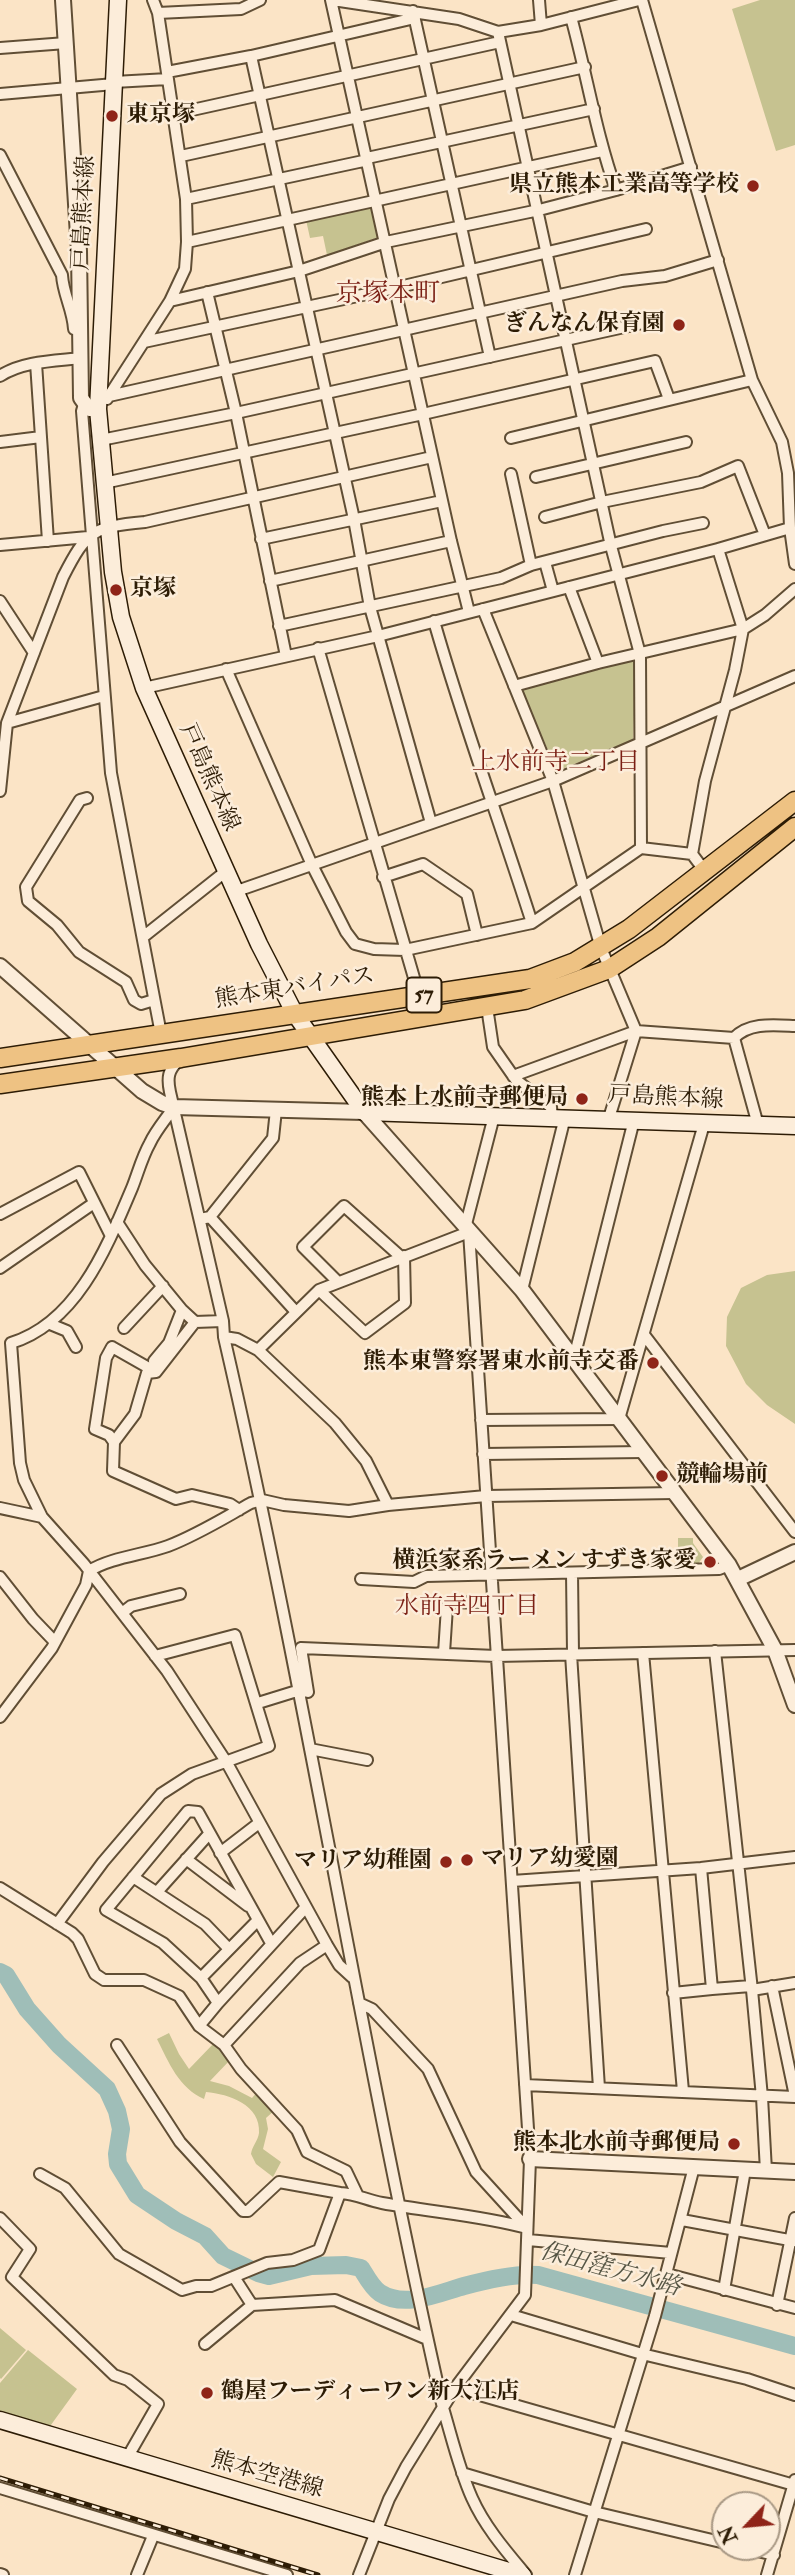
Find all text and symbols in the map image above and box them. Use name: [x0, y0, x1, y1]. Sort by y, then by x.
place label: 東京塚: [126, 102, 195, 130]
marker: 東京塚: [104, 108, 120, 124]
street label: 戸島熊本線: [68, 155, 102, 271]
place label: 県立熊本工業高等学校: [509, 172, 739, 200]
marker: 県立熊本工業高等学校: [745, 178, 761, 194]
district label: 京塚本町: [336, 279, 440, 311]
place label: ぎんなん保育園: [504, 311, 665, 339]
marker: ぎんなん保育園: [671, 317, 687, 333]
place label: 京塚: [130, 576, 176, 604]
marker: 京塚: [108, 582, 124, 598]
street label: 戸島熊本線: [172, 720, 244, 836]
district label: 上水前寺二丁目: [472, 750, 640, 778]
street label: 熊本東バイパス: [213, 963, 377, 1015]
road number: 57: [406, 978, 442, 1012]
street label: 戸島熊本線: [608, 1082, 724, 1116]
place label: 熊本上水前寺郵便局: [361, 1085, 568, 1113]
marker: 熊本上水前寺郵便局: [574, 1091, 590, 1107]
place label: 熊本東警察署東水前寺交番: [363, 1349, 639, 1377]
marker: 熊本東警察署東水前寺交番: [645, 1355, 661, 1371]
place label: 競輪場前: [676, 1462, 768, 1490]
marker: 競輪場前: [654, 1468, 670, 1484]
place label: 横浜家系ラーメン すずき家愛: [392, 1548, 696, 1576]
marker: 横浜家系ラーメン すずき家愛: [702, 1554, 718, 1570]
district label: 水前寺四丁目: [395, 1594, 539, 1622]
place label: マリア幼愛園: [481, 1846, 619, 1874]
place label: マリア幼稚園: [294, 1848, 432, 1876]
marker: マリア幼愛園: [459, 1852, 475, 1868]
marker: マリア幼稚園: [438, 1854, 454, 1870]
place label: 熊本北水前寺郵便局: [513, 2130, 720, 2158]
marker: 熊本北水前寺郵便局: [726, 2136, 742, 2152]
water label: 保田窪方水路: [537, 2238, 683, 2304]
place label: 鶴屋フーディーワン新大江店: [221, 2379, 519, 2407]
marker: 鶴屋フーディーワン新大江店: [199, 2385, 215, 2401]
street label: 熊本空港線: [208, 2447, 326, 2505]
north arrow: [711, 2491, 781, 2561]
text: N: [714, 2521, 743, 2547]

